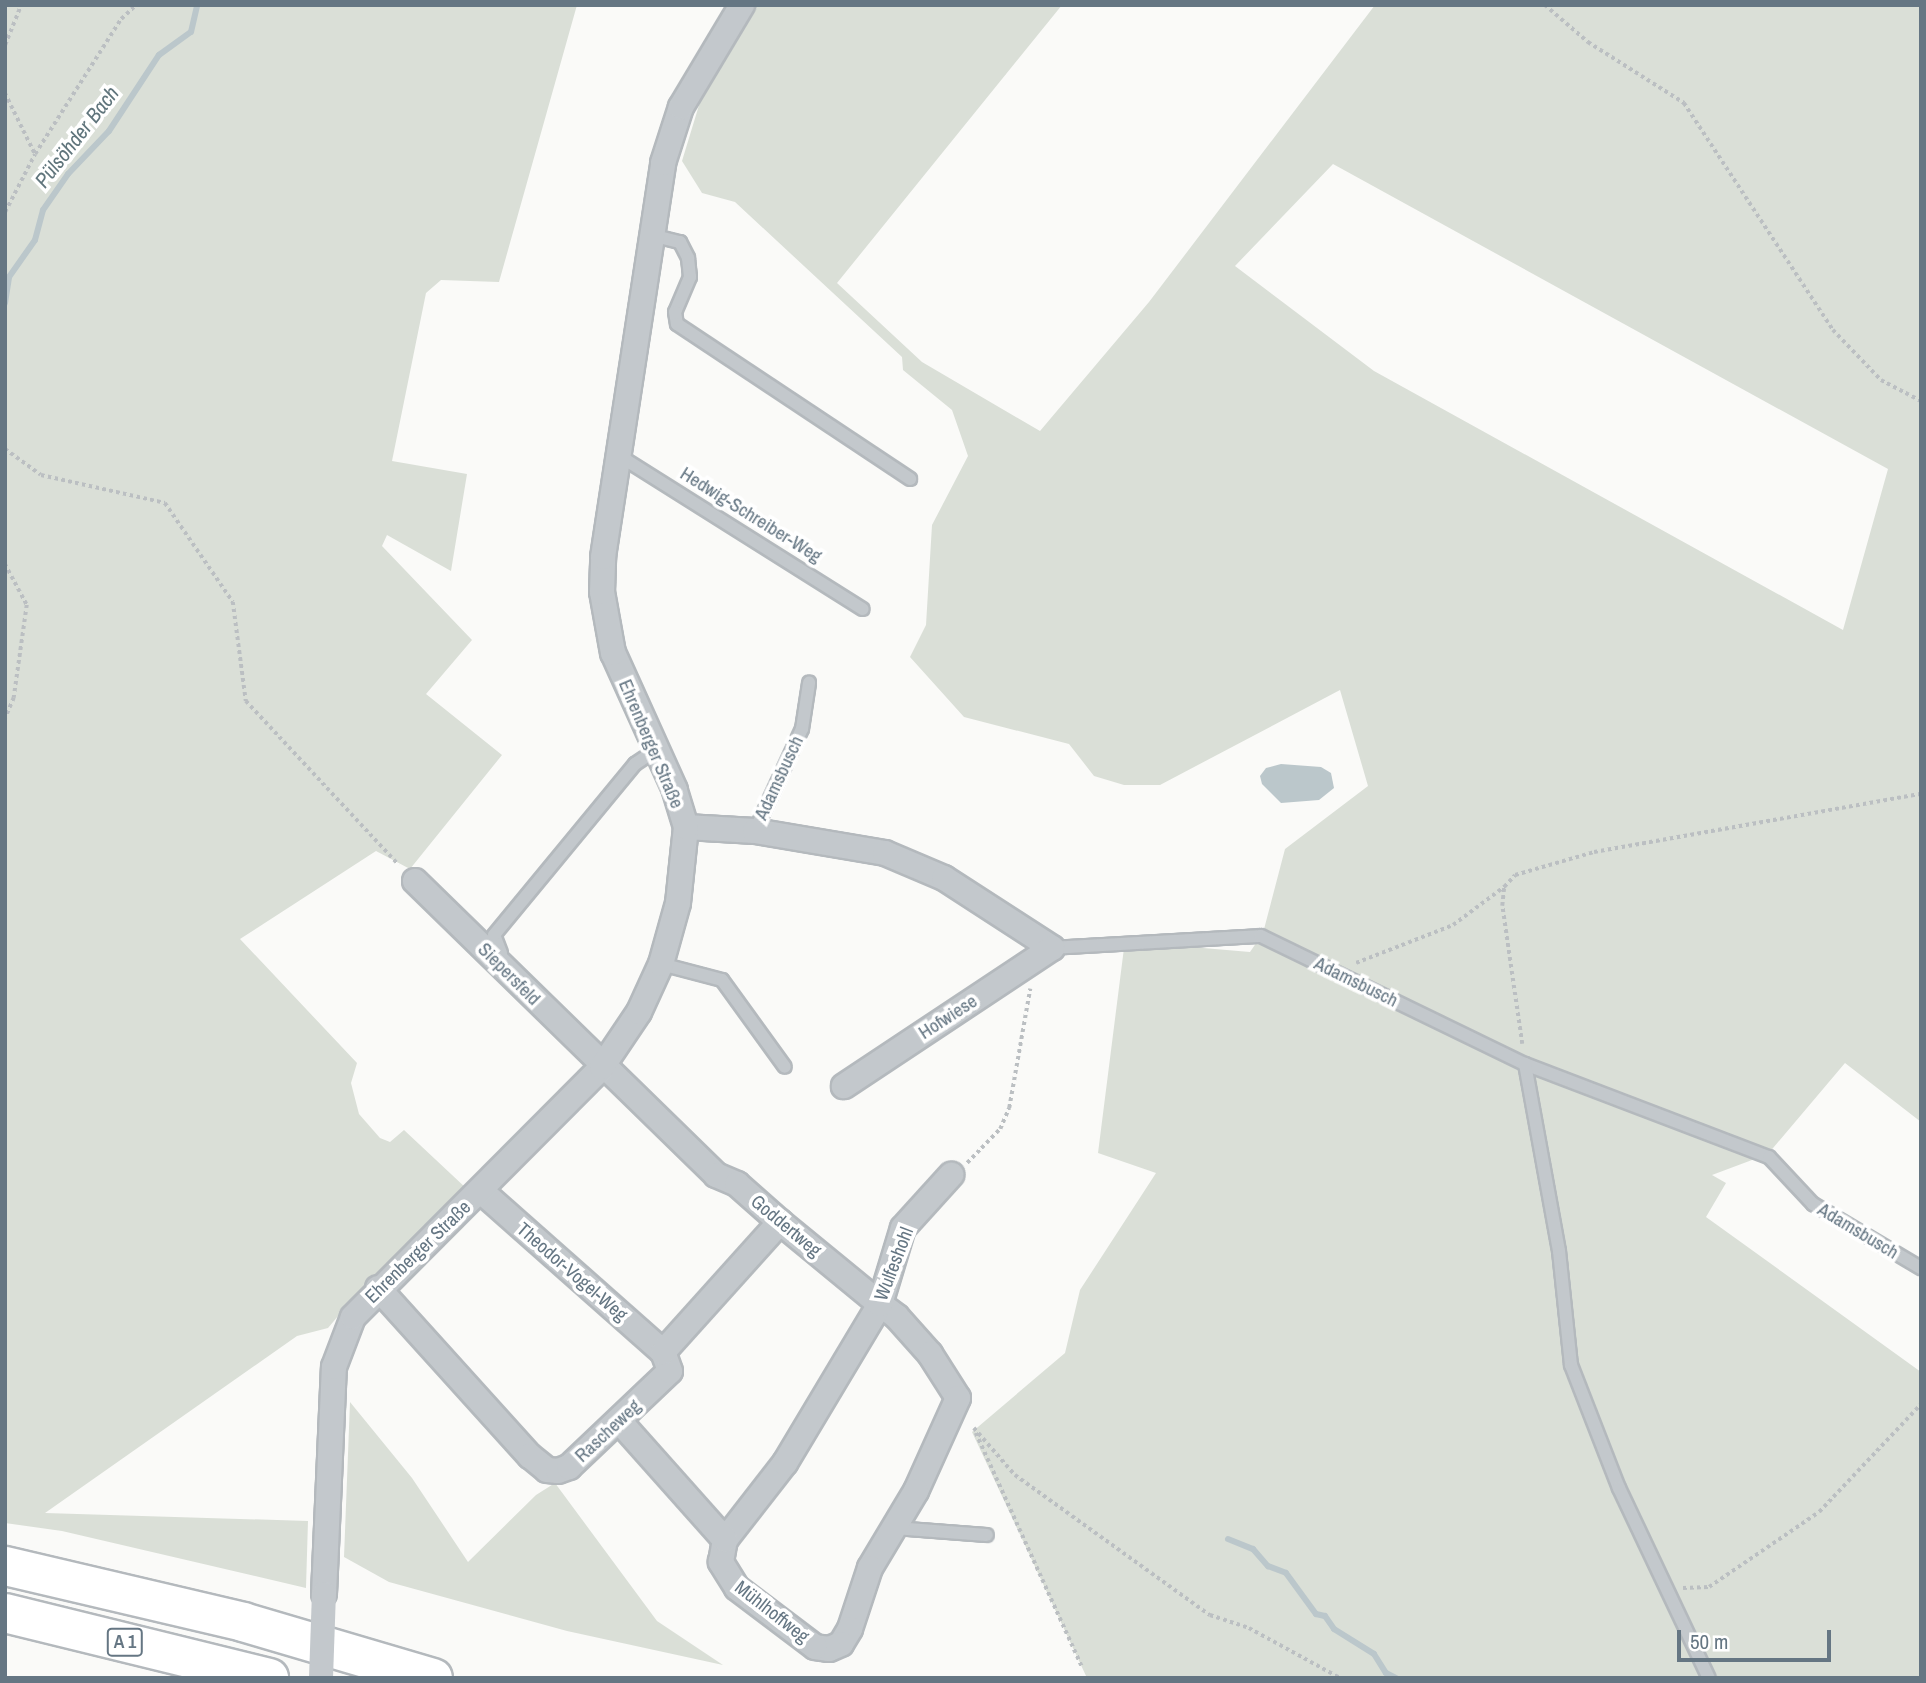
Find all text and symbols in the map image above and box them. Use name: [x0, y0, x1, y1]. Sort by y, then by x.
water label: Pülsöhder Bach: [30, 81, 124, 193]
street label: Hedwig-Schreiber-Weg: [676, 462, 826, 568]
street label: Ehrenberger Straße: [614, 676, 688, 812]
street label: Adamsbusch: [750, 732, 808, 824]
street label: Siepersfeld: [473, 938, 545, 1010]
street label: Adamsbusch: [1311, 952, 1401, 1012]
street label: Hofwiese: [915, 990, 981, 1044]
street label: Goddertweg: [746, 1190, 826, 1262]
street label: Ehrenberger Straße: [361, 1196, 475, 1308]
street label: Adamsbusch: [1814, 1198, 1902, 1264]
street label: Theodor-Vogel-Weg: [512, 1218, 632, 1326]
street label: Wulfeshohl: [870, 1224, 918, 1304]
street label: Rascheweg: [570, 1395, 646, 1467]
street label: Mühlhoffweg: [730, 1576, 814, 1648]
scale bar: [1681, 1616, 1835, 1660]
text: 50 m: [1690, 1627, 1728, 1656]
road number: A 1: [106, 1628, 144, 1657]

